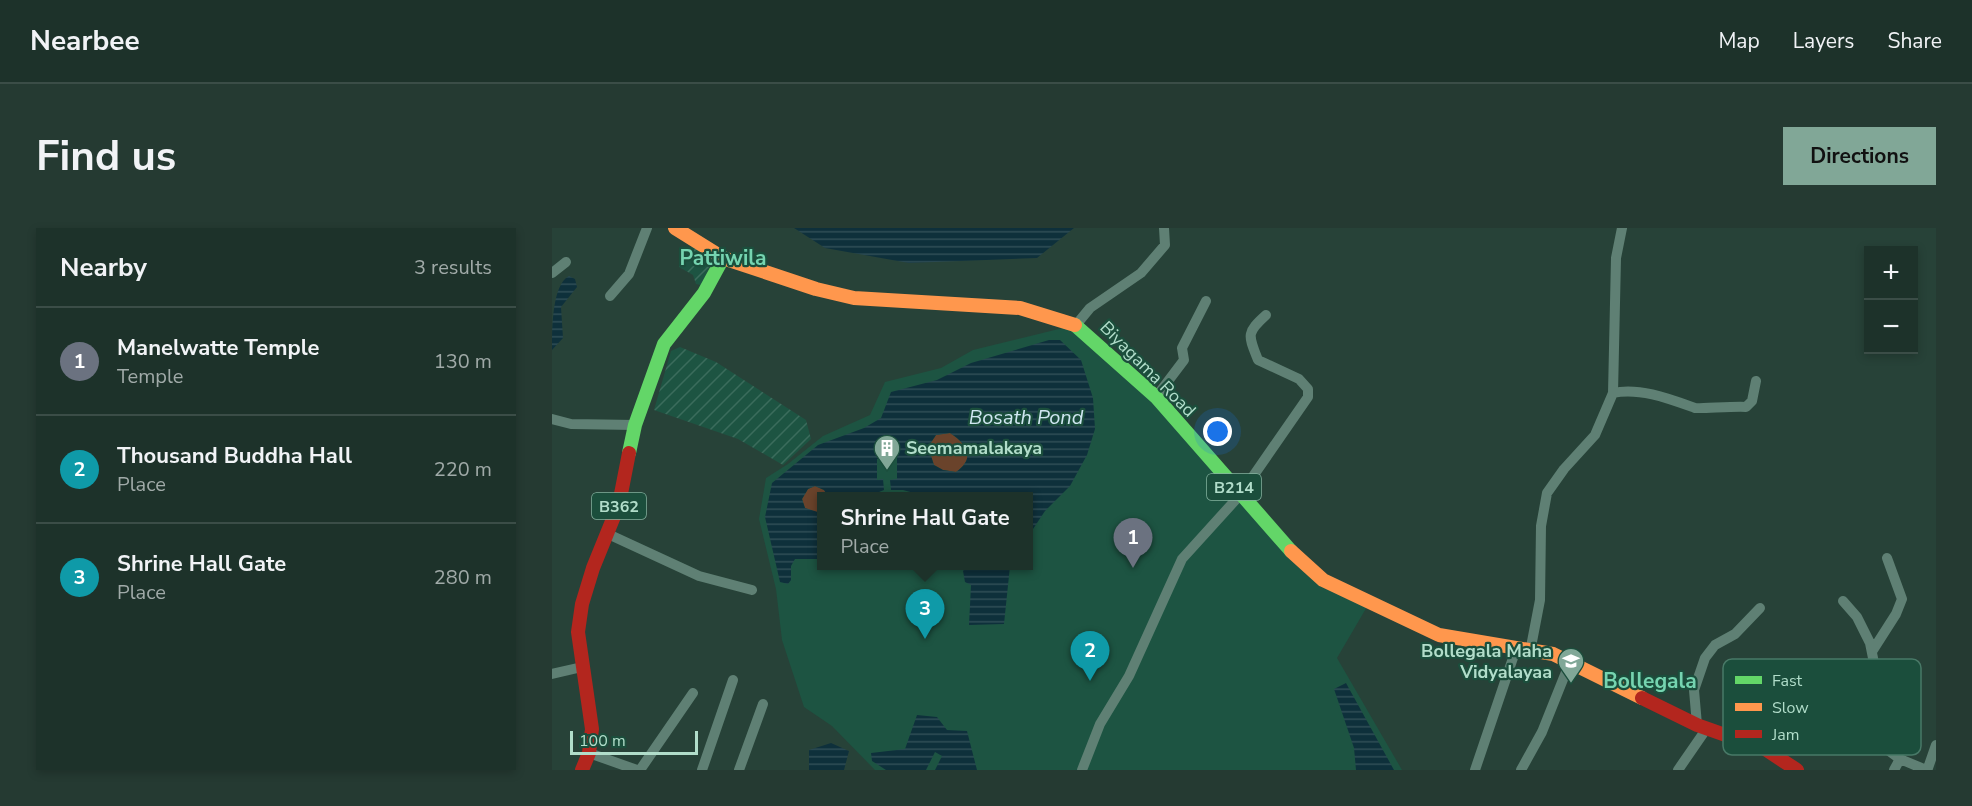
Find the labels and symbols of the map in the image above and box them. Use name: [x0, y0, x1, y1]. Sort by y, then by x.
district label: Pattiwila: [679, 244, 767, 272]
street label: Biyagama Road: [1095, 316, 1201, 422]
water label: Bosath Pond: [969, 404, 1084, 431]
your location: [1203, 417, 1232, 446]
building icon: Seemamalakaya: [872, 433, 902, 471]
place label: Seemamalakaya: [906, 436, 1042, 460]
road number: B214: [1207, 474, 1261, 500]
road number: B362: [592, 493, 646, 519]
pin: 1: [1114, 518, 1152, 568]
pin: 3: [906, 590, 944, 639]
pin: 2: [1070, 632, 1110, 681]
place label: Bollegala Maha Vidyalayaa: [1421, 639, 1552, 684]
school or university icon: Bollegala Maha Vidyalayaa: [1556, 646, 1586, 684]
legend: [1723, 659, 1921, 755]
district label: Bollegala: [1603, 667, 1697, 695]
text: Fast: [1772, 670, 1803, 692]
text: Slow: [1772, 697, 1809, 719]
text: Jam: [1771, 724, 1799, 746]
scale bar: [570, 728, 698, 756]

